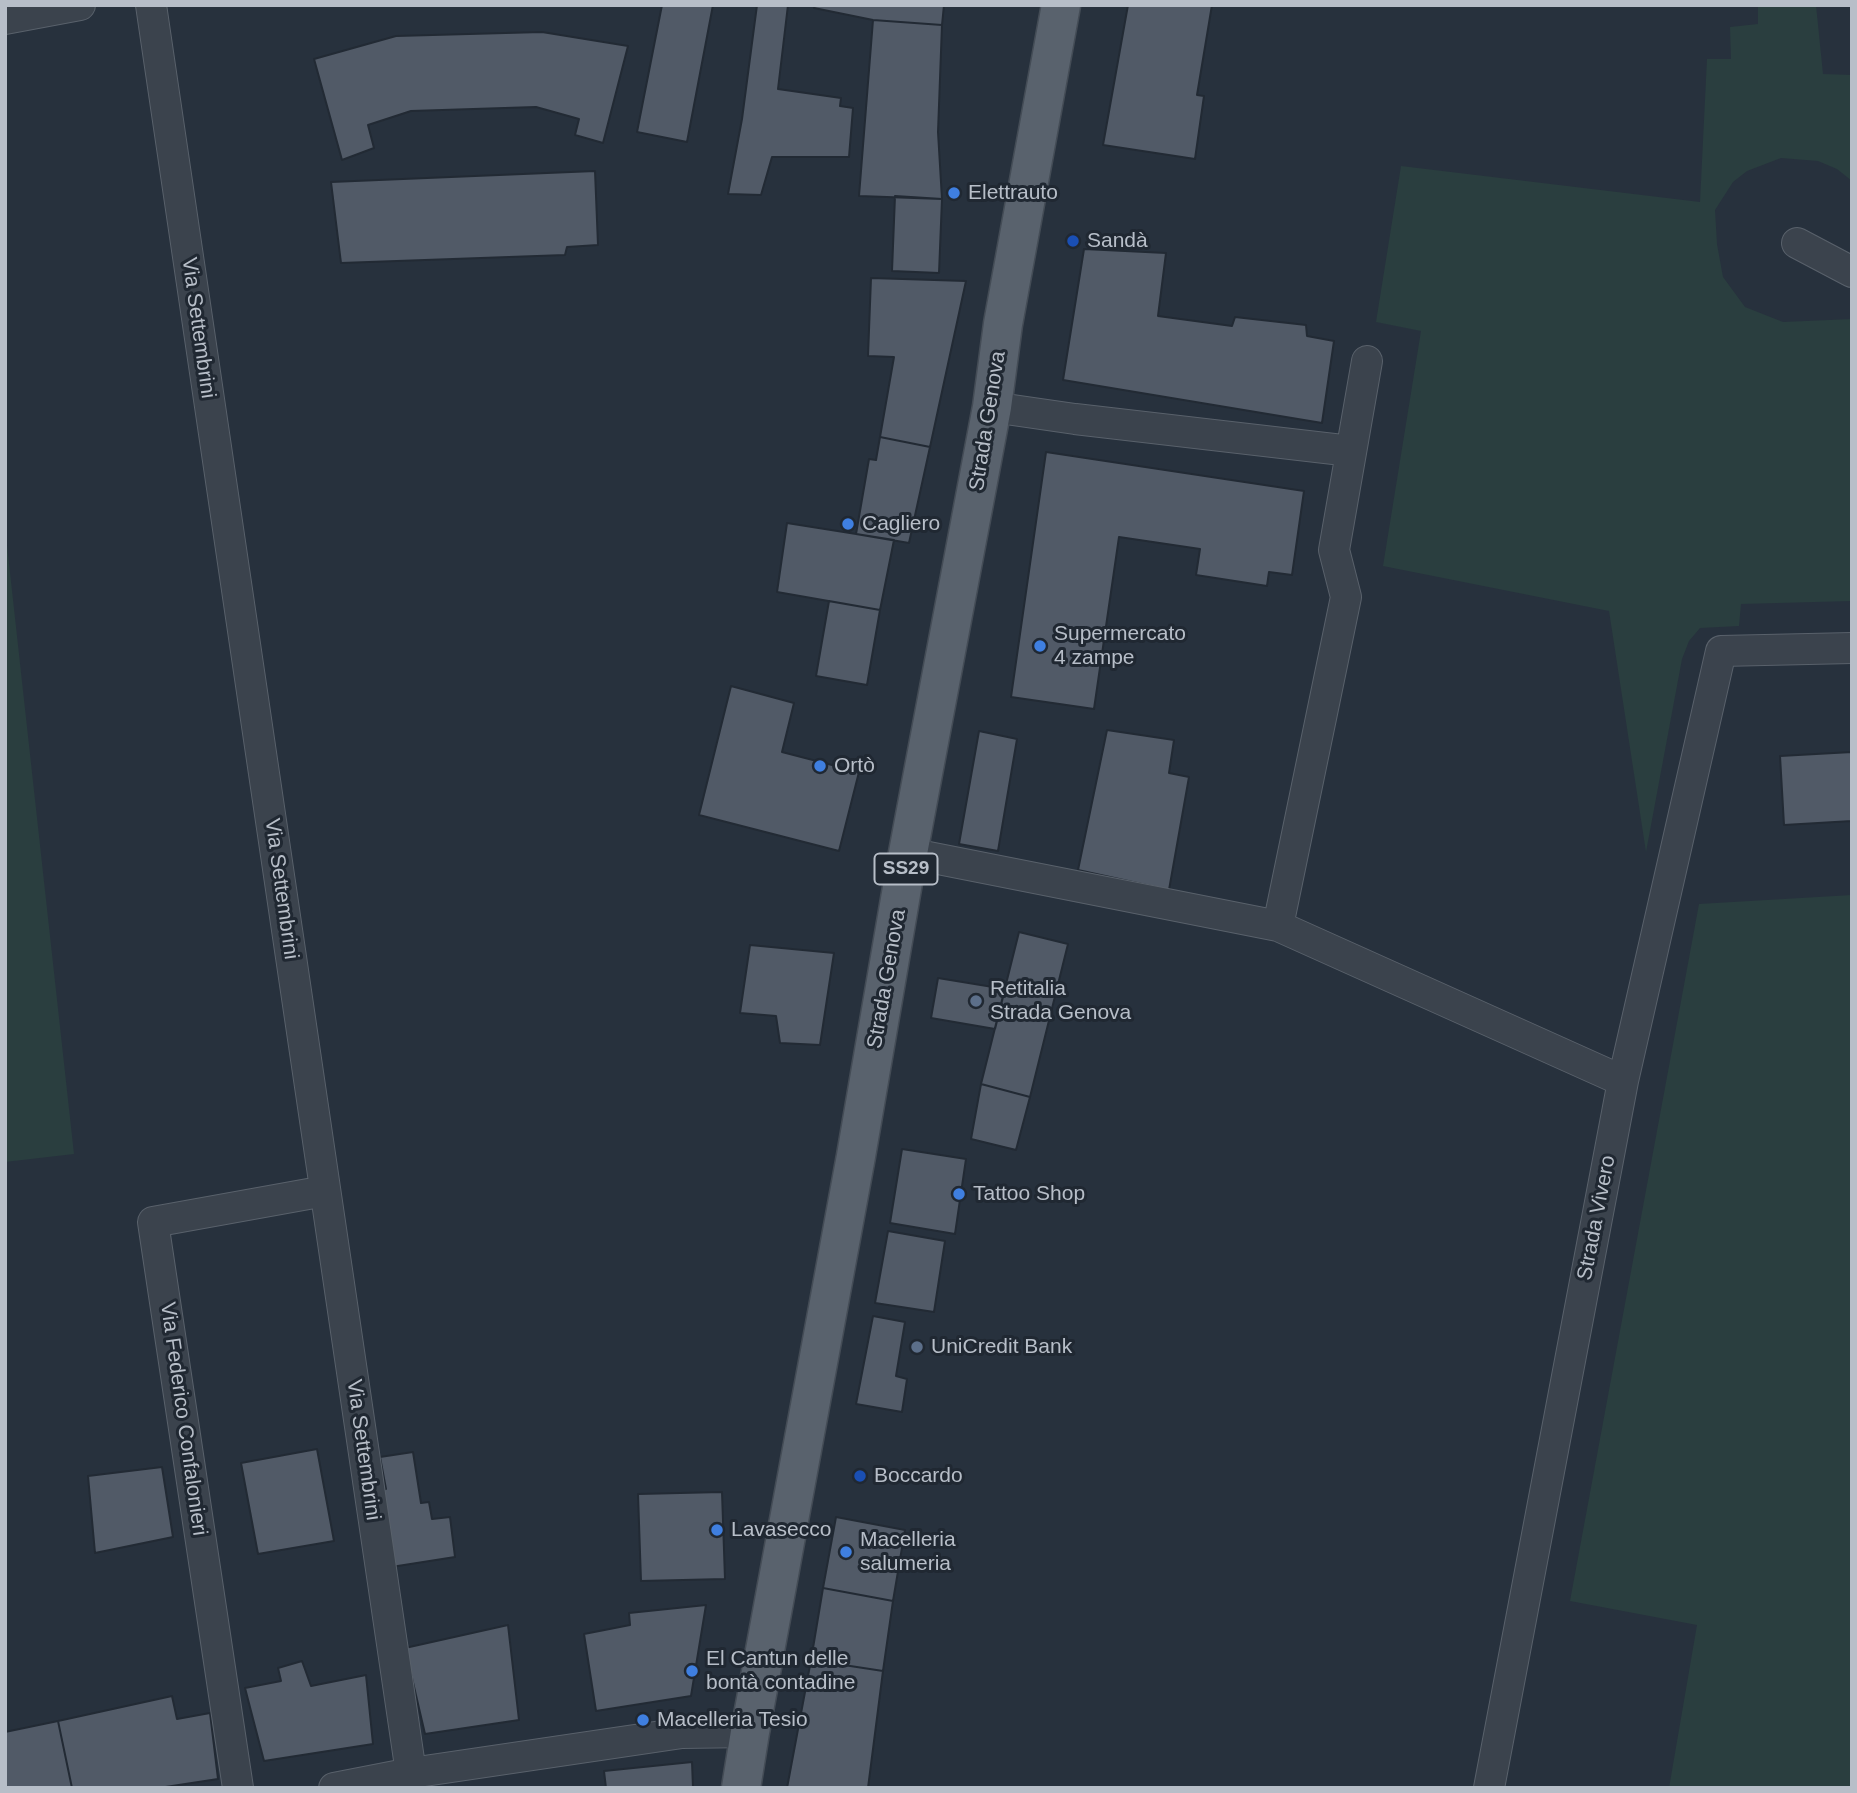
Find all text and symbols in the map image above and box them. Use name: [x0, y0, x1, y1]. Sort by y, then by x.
place label: Elettrauto: [968, 180, 1058, 206]
marker: Elettrauto: [946, 185, 962, 201]
place label: Sandà: [1087, 228, 1148, 254]
marker: Sandà: [1065, 233, 1081, 249]
street label: Via Settembrini: [176, 256, 220, 400]
street label: Strada Genova: [965, 349, 1011, 493]
place label: Cagliero: [862, 511, 940, 537]
marker: Cagliero: [840, 516, 856, 532]
place label: Supermercato 4 zampe: [1054, 621, 1186, 671]
marker: Supermercato 4 zampe: [1032, 638, 1048, 654]
place label: Ortò: [834, 753, 875, 779]
marker: Ortò: [812, 758, 828, 774]
street label: Via Settembrini: [259, 817, 303, 961]
road number: SS29: [874, 854, 937, 884]
street label: Strada Genova: [862, 907, 912, 1051]
place label: Retitalia Strada Genova: [990, 976, 1131, 1026]
marker: Retitalia Strada Genova: [968, 993, 984, 1009]
street label: Strada Vivero: [1573, 1153, 1621, 1283]
place label: Tattoo Shop: [973, 1181, 1085, 1207]
marker: Tattoo Shop: [951, 1186, 967, 1202]
street label: Via Federico Confalonieri: [154, 1301, 212, 1537]
place label: UniCredit Bank: [931, 1334, 1072, 1360]
marker: UniCredit Bank: [909, 1339, 925, 1355]
street label: Via Settembrini: [341, 1378, 385, 1522]
place label: Boccardo: [874, 1463, 963, 1489]
marker: Boccardo: [852, 1468, 868, 1484]
place label: Lavasecco: [731, 1517, 831, 1543]
marker: Lavasecco: [709, 1522, 725, 1538]
place label: Macelleria salumeria: [860, 1527, 956, 1577]
marker: Macelleria salumeria: [838, 1544, 854, 1560]
place label: El Cantun delle bontà contadine: [706, 1646, 855, 1696]
marker: El Cantun delle bontà contadine: [684, 1663, 700, 1679]
place label: Macelleria Tesio: [657, 1707, 808, 1733]
marker: Macelleria Tesio: [635, 1712, 651, 1728]

